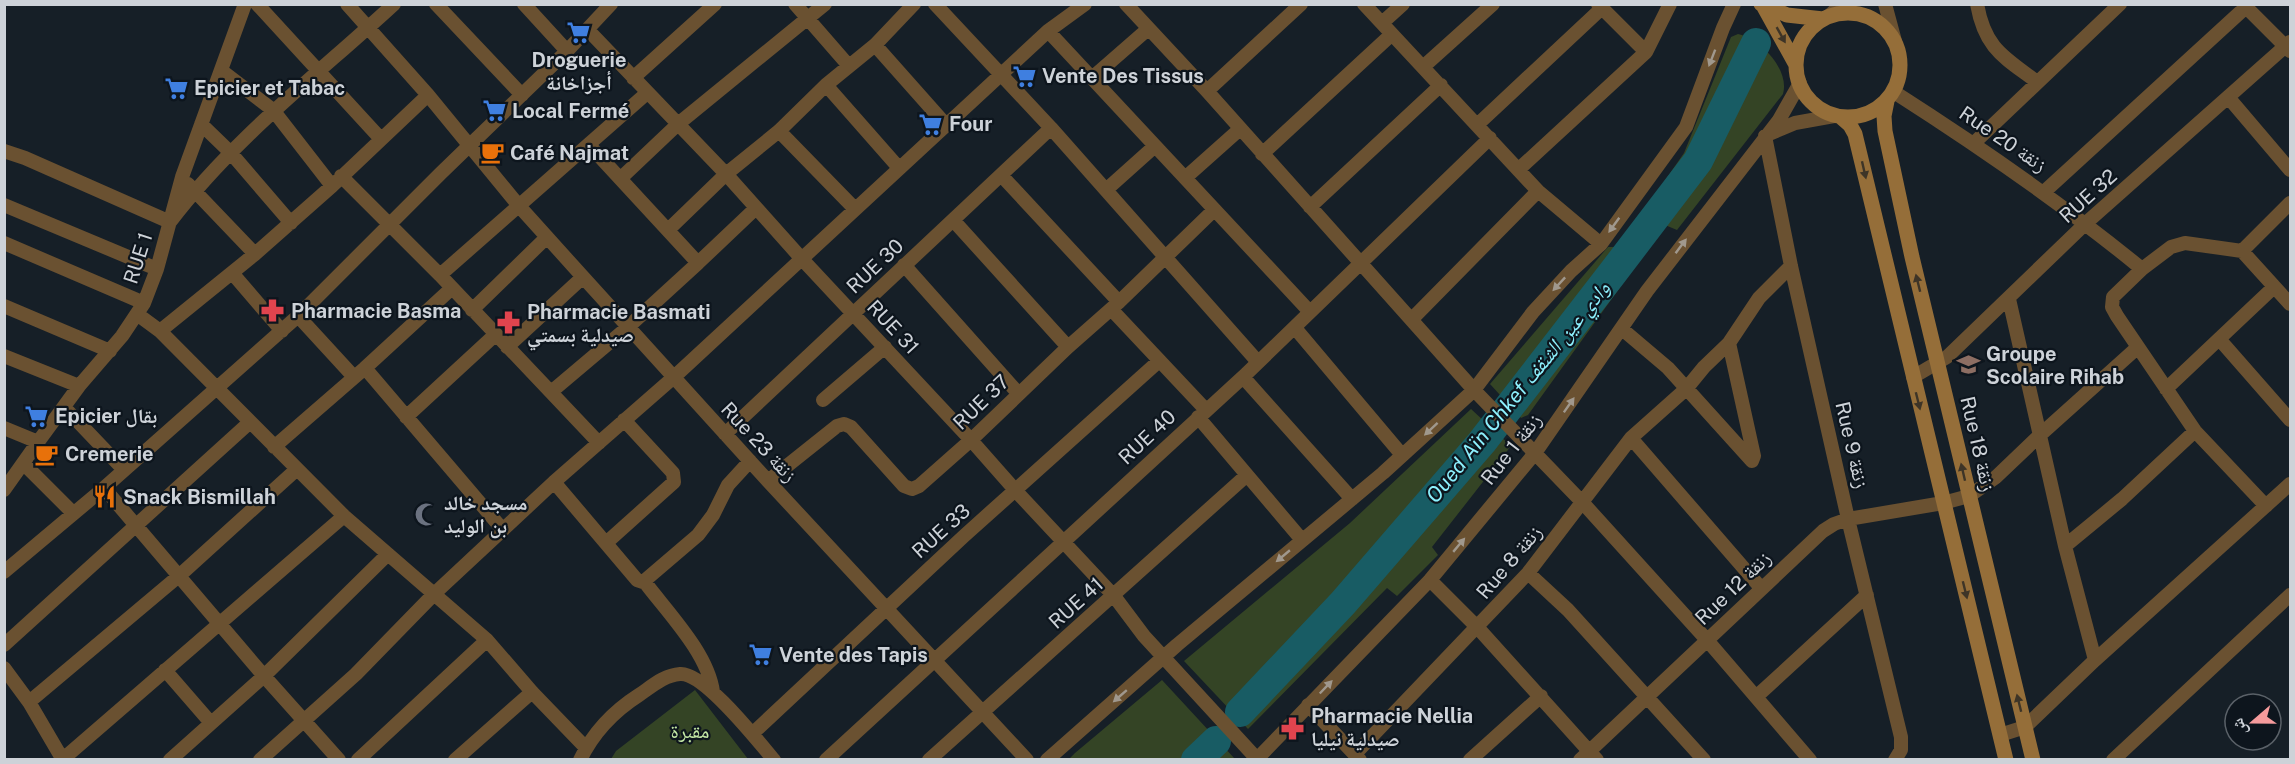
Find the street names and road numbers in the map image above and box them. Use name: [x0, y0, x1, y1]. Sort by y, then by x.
street label: Rue 20 زنقة: [1955, 101, 2051, 177]
street label: RUE 32: [2054, 164, 2122, 228]
street label: RUE 1: [118, 229, 158, 287]
street label: RUE 30: [842, 234, 908, 298]
street label: RUE 31: [862, 295, 924, 359]
street label: RUE 37: [948, 370, 1014, 434]
street label: Rue 18 زنقة: [1955, 394, 2001, 494]
street label: Rue 23 زنقة: [716, 397, 802, 487]
street label: Rue 9 زنقة: [1830, 399, 1874, 491]
street label: RUE 40: [1113, 405, 1181, 469]
street label: Rue 1 زنقة: [1476, 408, 1546, 490]
street label: RUE 33: [907, 499, 975, 563]
street label: Rue 8 زنقة: [1471, 520, 1547, 604]
street label: Rue 12 زنقة: [1690, 546, 1776, 630]
street label: RUE 41: [1044, 572, 1108, 634]

